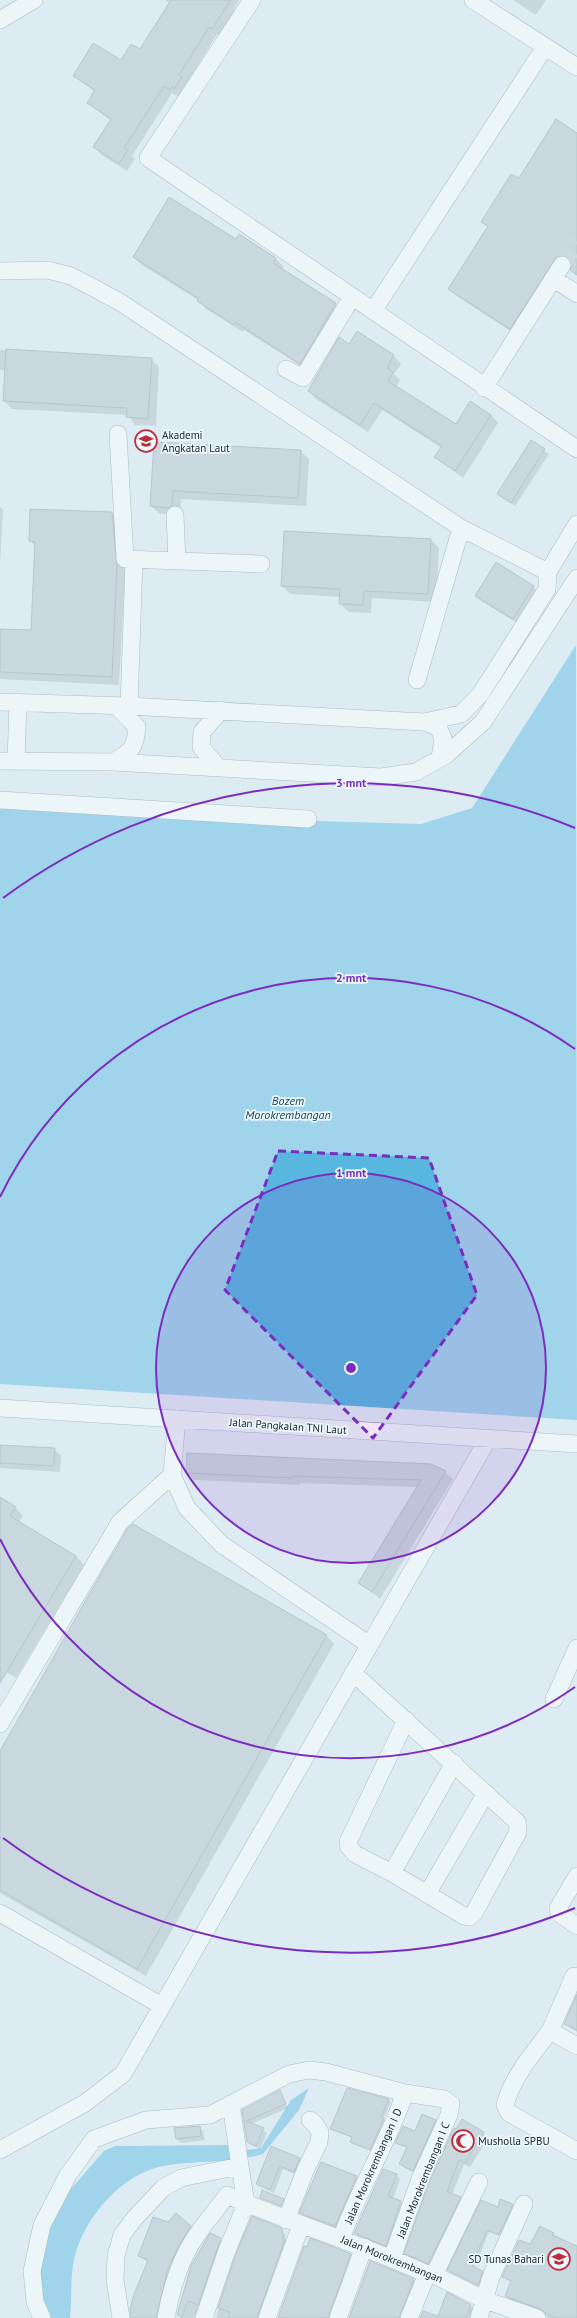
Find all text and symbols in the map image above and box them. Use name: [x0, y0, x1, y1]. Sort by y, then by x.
school or university icon: Akademi Angkatan Laut: [133, 428, 159, 454]
place label: Akademi Angkatan Laut: [162, 428, 230, 455]
text: 3 mnt: [336, 775, 367, 790]
text: 2 mnt: [336, 970, 367, 985]
water label: Bozem Morokrembangan: [245, 1093, 331, 1122]
text: 1 mnt: [336, 1165, 367, 1180]
centre of rings: [344, 1361, 358, 1375]
street label: Jalan Pangkalan TNI Laut: [228, 1415, 347, 1437]
street label: Jalan Morokrembangan I D: [341, 2106, 405, 2227]
street label: Jalan Morokrembangan I C: [393, 2120, 453, 2241]
mosque icon: Musholla SPBU: [450, 2128, 476, 2154]
place label: Musholla SPBU: [478, 2134, 550, 2148]
street label: Jalan Morokrembangan: [338, 2232, 445, 2286]
school or university icon: SD Tunas Bahari: [546, 2246, 572, 2272]
place label: SD Tunas Bahari: [468, 2252, 544, 2266]

